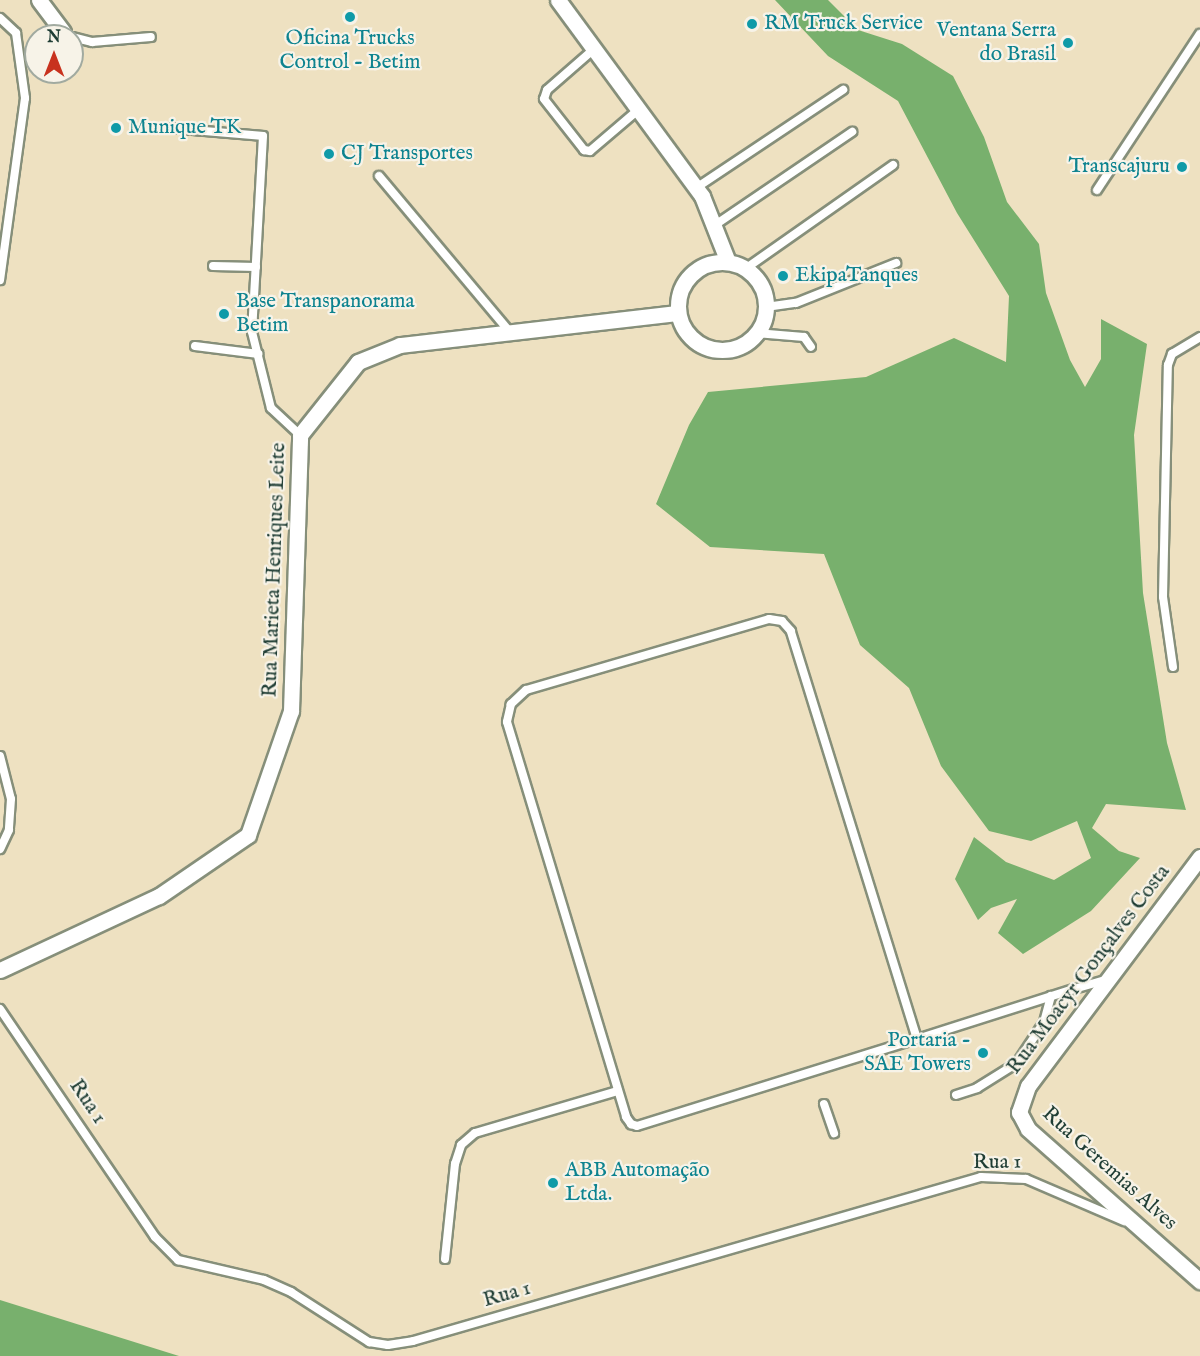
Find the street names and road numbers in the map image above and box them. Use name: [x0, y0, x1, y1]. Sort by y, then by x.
street label: Rua Marieta Henriques Leite: [258, 442, 292, 698]
street label: Rua Moacyr Gonçalves Costa: [1002, 860, 1176, 1080]
street label: Rua 1: [63, 1075, 111, 1129]
street label: Rua Geremias Alves: [1036, 1102, 1182, 1236]
street label: Rua 1: [973, 1150, 1021, 1176]
street label: Rua 1: [480, 1276, 534, 1314]

